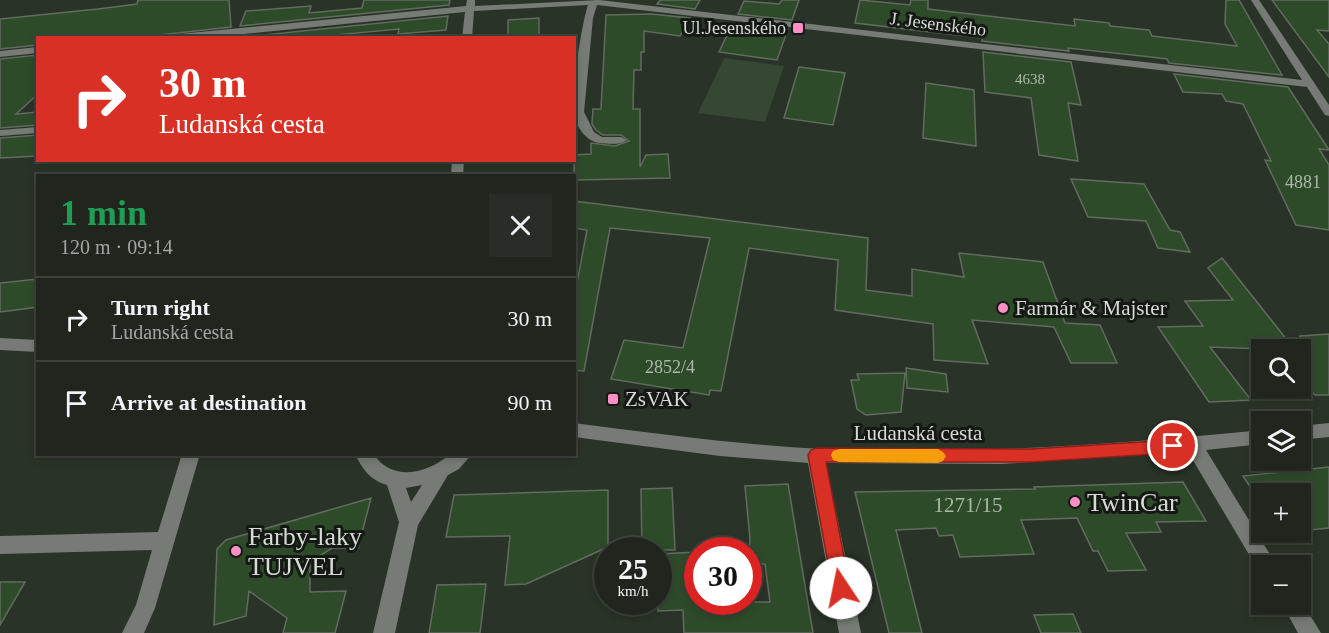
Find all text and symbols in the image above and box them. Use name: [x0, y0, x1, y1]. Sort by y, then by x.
street label: J. Jesenského: [889, 8, 987, 40]
place label: Ul.Jesenského: [683, 18, 786, 38]
marker: Ul.Jesenského: [791, 21, 805, 35]
icon: right: [60, 60, 138, 138]
text: 30 m: [159, 60, 247, 106]
house number: 4638: [1015, 71, 1045, 87]
text: Ludanská cesta: [159, 109, 325, 139]
house number: 4881: [1285, 172, 1321, 192]
text: 1 min: [60, 193, 147, 233]
button: close: [489, 194, 552, 257]
text: 120 m · 09:14: [60, 236, 173, 258]
text: Turn right: [111, 295, 210, 320]
place label: Farmár & Majster: [1015, 296, 1167, 320]
marker: Farmár & Majster: [996, 301, 1010, 315]
icon: right: [60, 303, 93, 336]
text: 30 m: [507, 306, 552, 331]
text: Ludanská cesta: [111, 321, 234, 343]
map controls: [1251, 339, 1311, 615]
button: search: [1251, 339, 1311, 399]
house number: 2852/4: [645, 357, 695, 377]
icon: arrive: [60, 387, 93, 420]
place label: ZsVAK: [625, 387, 689, 411]
text: Arrive at destination: [111, 390, 307, 415]
text: 90 m: [507, 390, 552, 415]
marker: ZsVAK: [606, 392, 620, 406]
button: layers: [1251, 411, 1311, 471]
pin: [1147, 420, 1198, 471]
street label: Ludanská cesta: [854, 421, 983, 445]
icon: arrive: [1156, 429, 1189, 462]
button: +: [1251, 483, 1311, 543]
place label: TwinCar: [1087, 488, 1178, 517]
house number: 1271/15: [934, 493, 1002, 517]
marker: TwinCar: [1068, 495, 1082, 509]
place label: Farby-laky TUJVEL: [248, 522, 362, 581]
speed limit sign: 30: [684, 537, 762, 615]
marker: Farby-laky TUJVEL: [229, 544, 243, 558]
text: 25: [618, 552, 648, 585]
button: −: [1251, 555, 1311, 615]
position arrow: [809, 556, 873, 620]
text: km/h: [618, 583, 648, 599]

